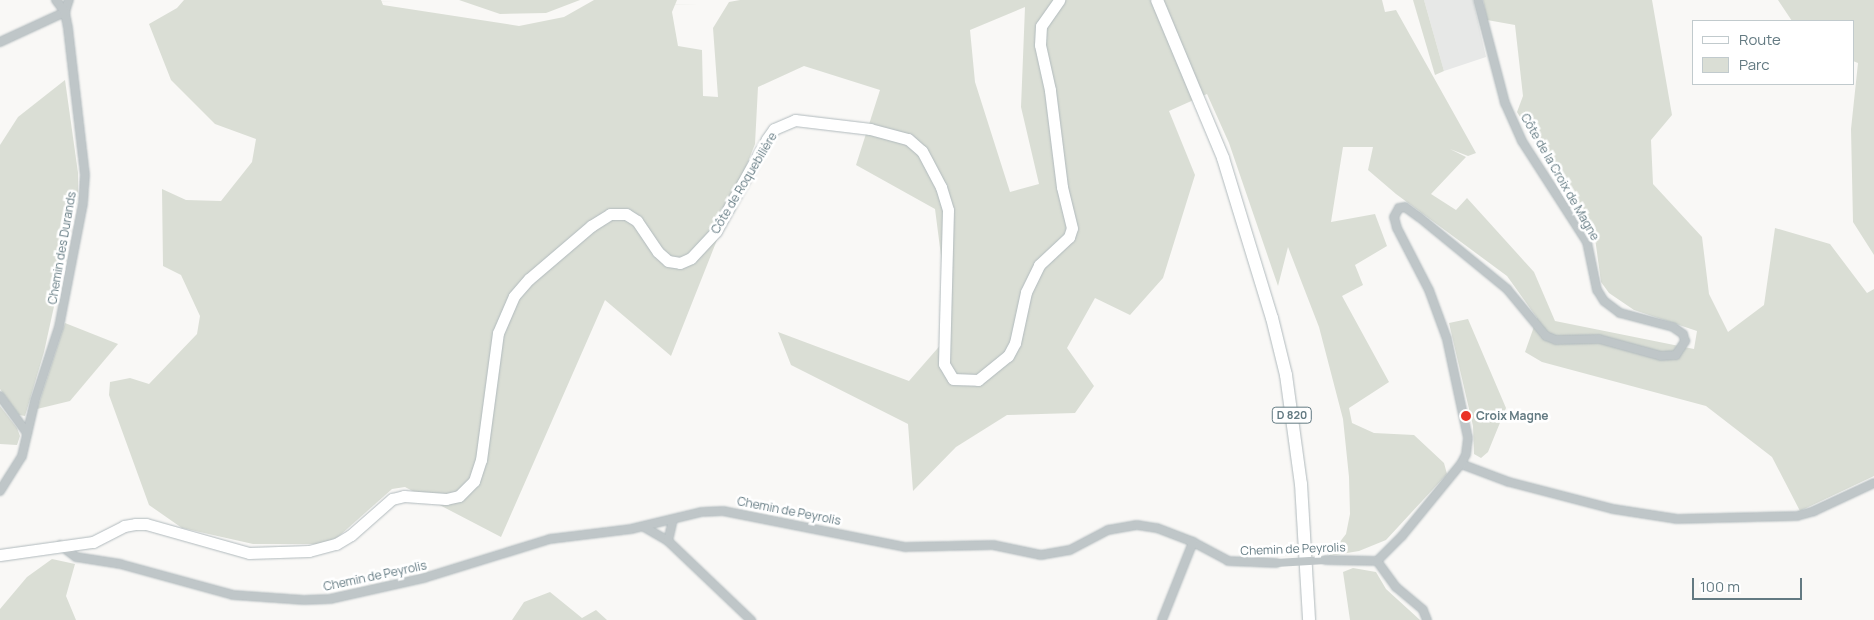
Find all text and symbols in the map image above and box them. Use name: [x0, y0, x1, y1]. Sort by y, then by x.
legend: [1692, 20, 1854, 85]
text: Route: [1739, 29, 1781, 50]
text: Parc: [1739, 54, 1770, 75]
street label: Côte de la Croix de Magne: [1518, 111, 1602, 243]
street label: Côte de Roquebilière: [708, 130, 780, 236]
street label: Chemin des Durands: [45, 190, 79, 306]
road number: D 820: [1271, 406, 1313, 424]
place label: Croix Magne: [1476, 409, 1549, 423]
marker: Croix Magne: [1460, 410, 1472, 422]
street label: Chemin de Peyrolis: [736, 494, 842, 528]
street label: Chemin de Peyrolis: [1240, 540, 1346, 558]
street label: Chemin de Peyrolis: [322, 558, 428, 594]
scale bar: [1694, 568, 1804, 600]
text: 100 m: [1700, 576, 1740, 597]

